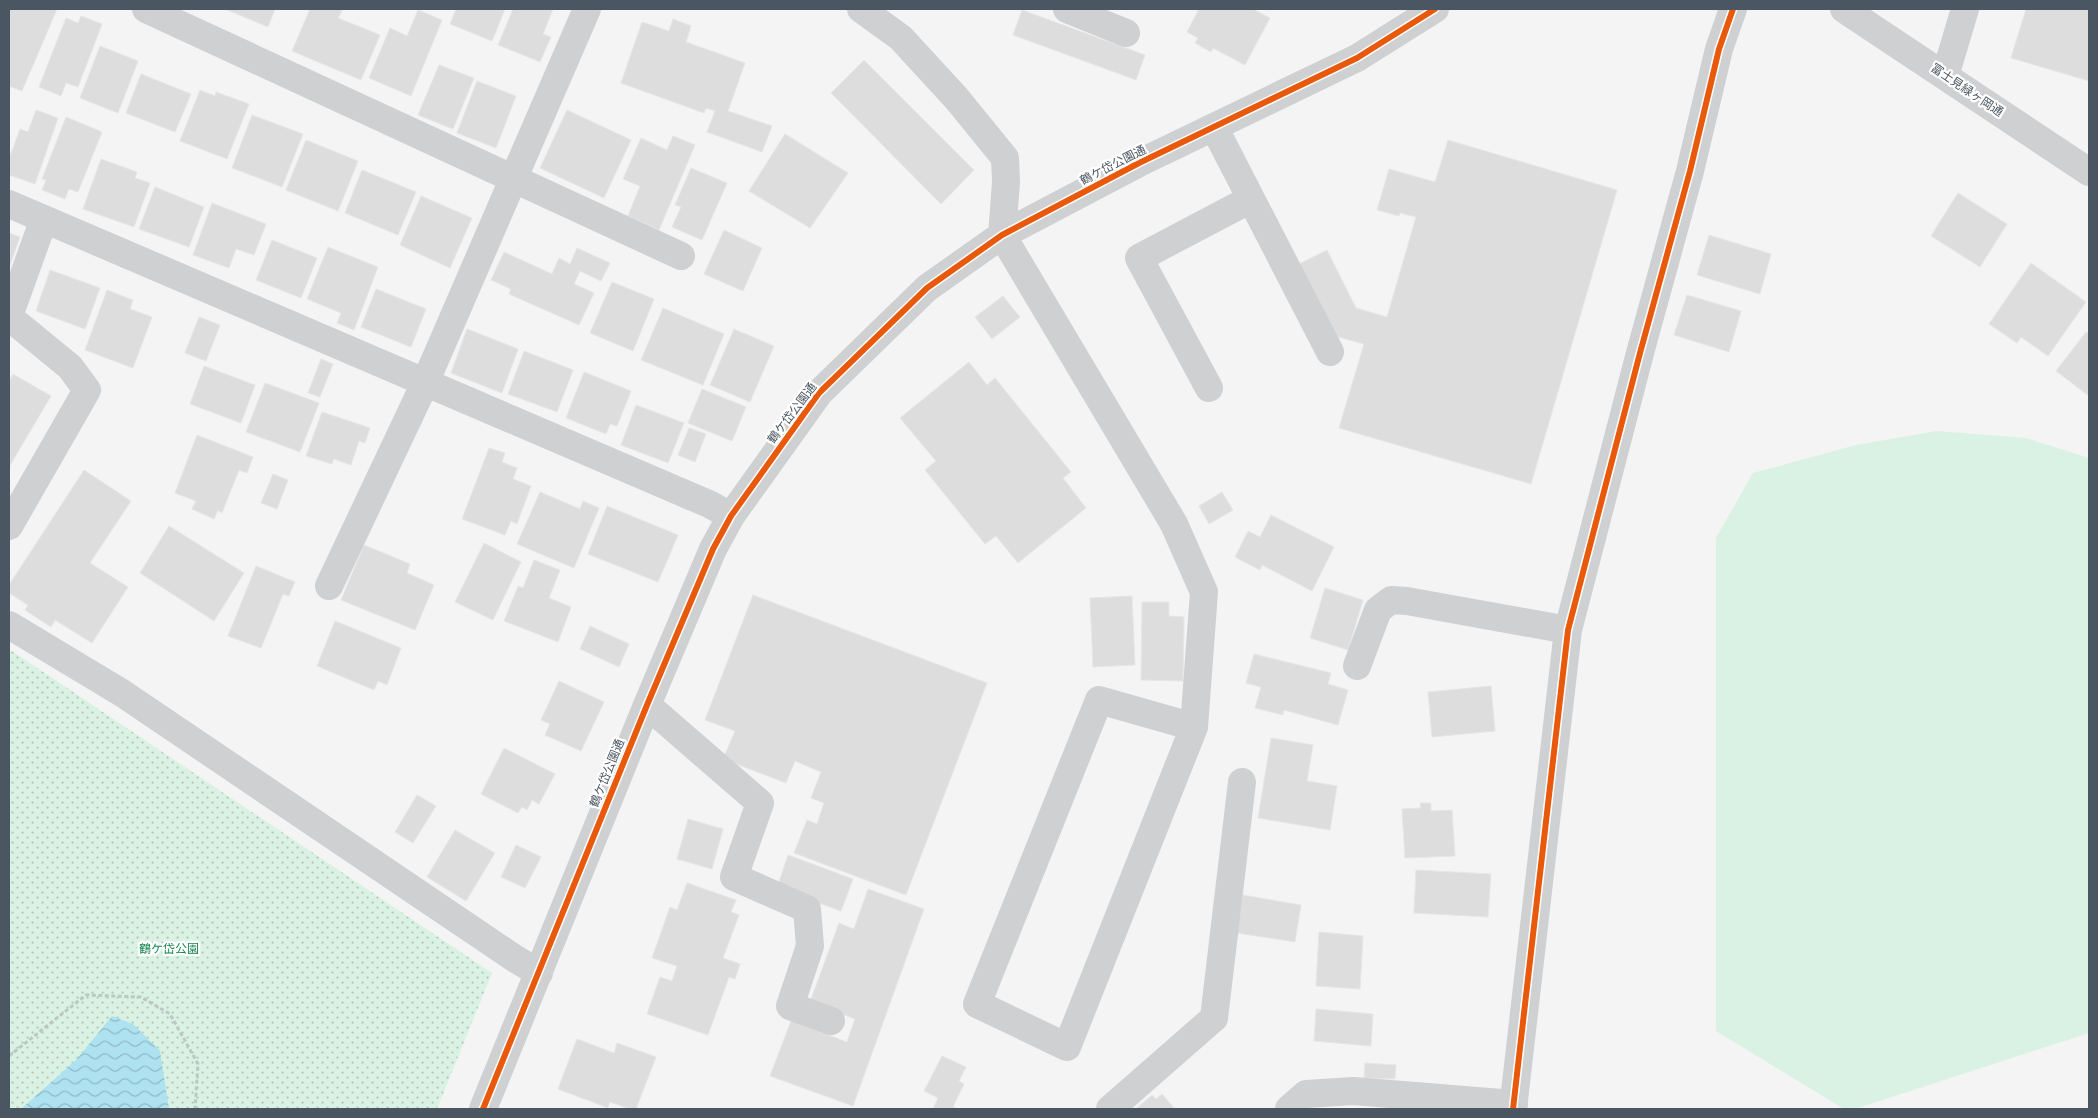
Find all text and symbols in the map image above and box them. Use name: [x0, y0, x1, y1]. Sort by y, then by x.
street label: 富士見緑ヶ岡通: [1928, 61, 2006, 119]
street label: 鶴ケ岱公園通: [1078, 142, 1148, 188]
street label: 鶴ケ岱公園通: [765, 380, 819, 446]
street label: 鶴ケ岱公園通: [587, 737, 627, 809]
park label: 鶴ケ岱公園: [139, 942, 199, 956]

